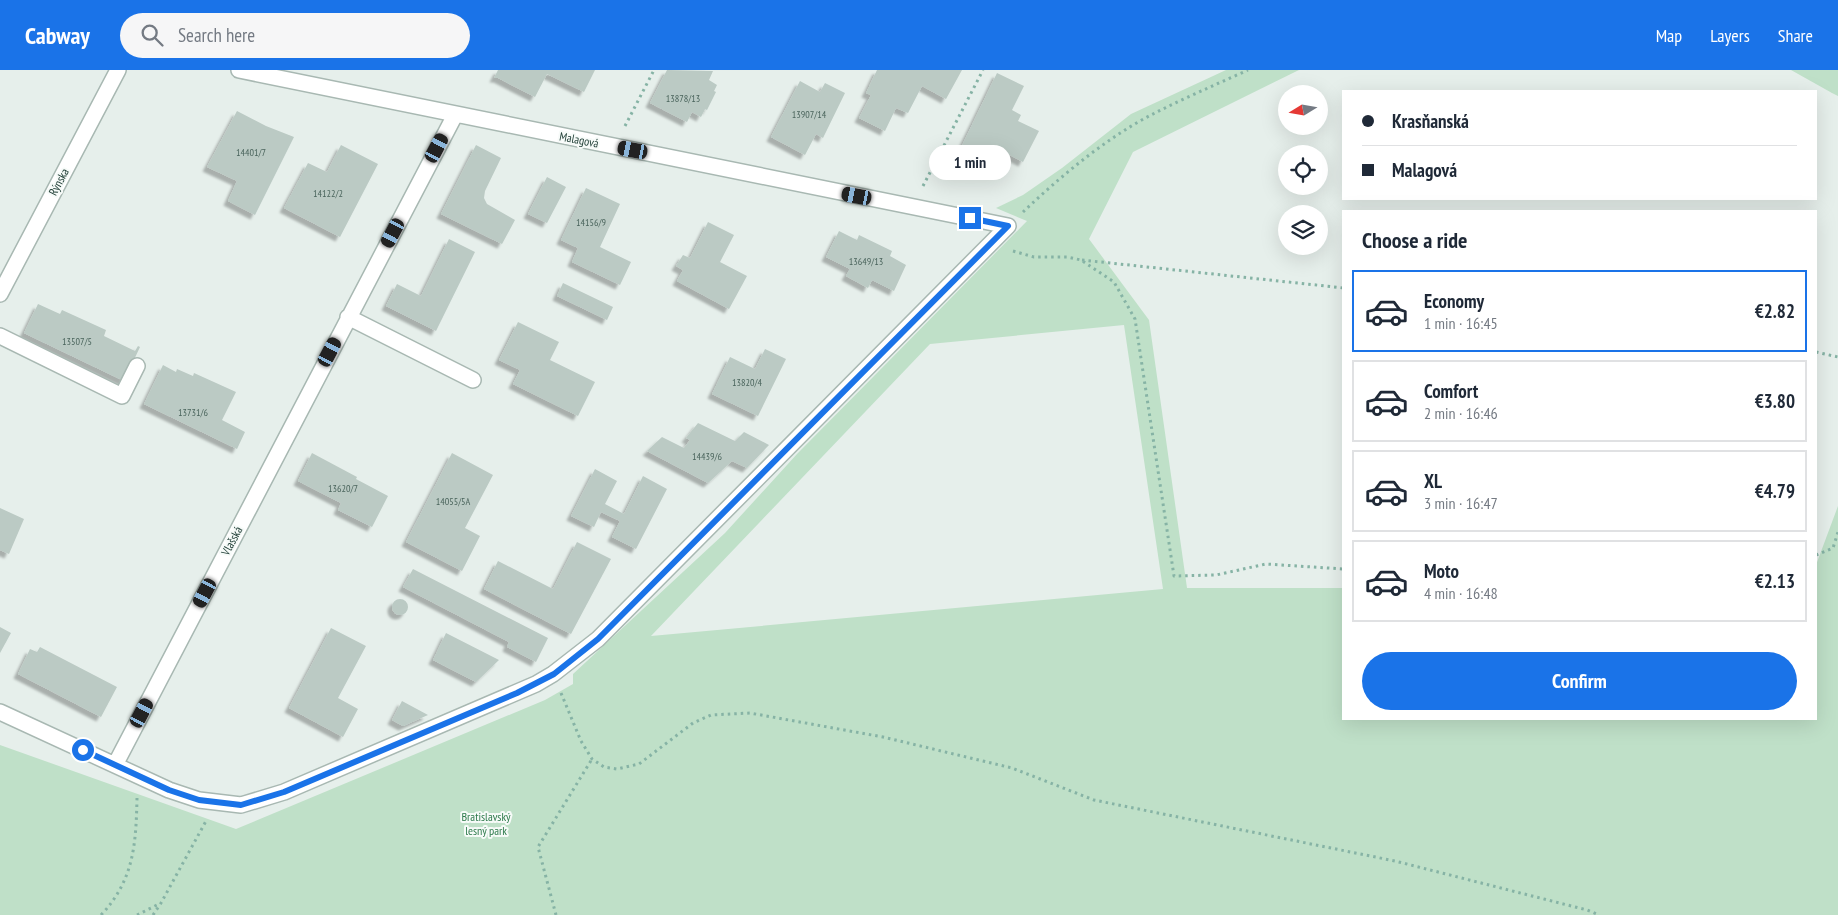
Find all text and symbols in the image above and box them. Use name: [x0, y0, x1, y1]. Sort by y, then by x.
search box: [120, 13, 470, 58]
text: Cabway: [25, 20, 90, 51]
icon: search: [138, 21, 166, 49]
text: Search here: [178, 23, 255, 47]
text: Map: [1656, 24, 1682, 47]
text: Layers: [1710, 24, 1750, 47]
text: Share: [1778, 24, 1813, 47]
north arrow: [1278, 85, 1328, 135]
map controls: [1278, 85, 1328, 255]
house number: 13878/13: [666, 92, 700, 105]
house number: 13907/14: [792, 108, 827, 121]
text: Krasňanská: [1392, 109, 1469, 133]
street label: Malagová: [558, 128, 600, 151]
car: [423, 131, 450, 165]
car: [616, 140, 649, 160]
button: locate: [1278, 145, 1328, 195]
house number: 14401/7: [236, 146, 266, 159]
callout: 1 min: [929, 146, 1011, 180]
text: 1 min: [954, 152, 986, 172]
text: Malagová: [1392, 158, 1457, 182]
street label: Rýnska: [45, 165, 72, 198]
car: [840, 186, 873, 206]
house number: 14122/2: [313, 187, 343, 200]
button: layers: [1278, 205, 1328, 255]
route end: [959, 207, 981, 229]
car: [379, 216, 406, 250]
house number: 14156/9: [576, 216, 606, 229]
text: Choose a ride: [1362, 226, 1467, 254]
house number: 13649/13: [849, 255, 883, 268]
icon: car: [1364, 289, 1409, 334]
text: Economy: [1424, 289, 1484, 313]
text: €2.82: [1755, 299, 1795, 323]
text: 1 min · 16:45: [1424, 313, 1498, 333]
house number: 13507/5: [62, 335, 92, 348]
car: [316, 335, 343, 369]
house number: 13820/4: [732, 376, 762, 389]
icon: car: [1364, 379, 1409, 424]
text: Comfort: [1424, 379, 1478, 403]
text: €3.80: [1755, 389, 1795, 413]
text: 2 min · 16:46: [1424, 403, 1498, 423]
house number: 13731/6: [178, 406, 208, 419]
house number: 14439/6: [692, 450, 722, 463]
icon: car: [1364, 469, 1409, 514]
text: XL: [1424, 469, 1442, 493]
text: €4.79: [1755, 479, 1795, 503]
house number: 13620/7: [328, 482, 358, 495]
text: 3 min · 16:47: [1424, 493, 1498, 513]
house number: 14055/5A: [436, 495, 471, 508]
street label: Vlašská: [217, 524, 245, 559]
icon: car: [1364, 559, 1409, 604]
text: Moto: [1424, 559, 1459, 583]
text: €2.13: [1755, 569, 1795, 593]
car: [191, 576, 218, 610]
text: 4 min · 16:48: [1424, 583, 1498, 603]
button: Confirm: [1362, 652, 1797, 710]
car: [128, 696, 155, 730]
route start: [72, 739, 94, 761]
park label: Bratislavský lesný park: [461, 809, 511, 838]

